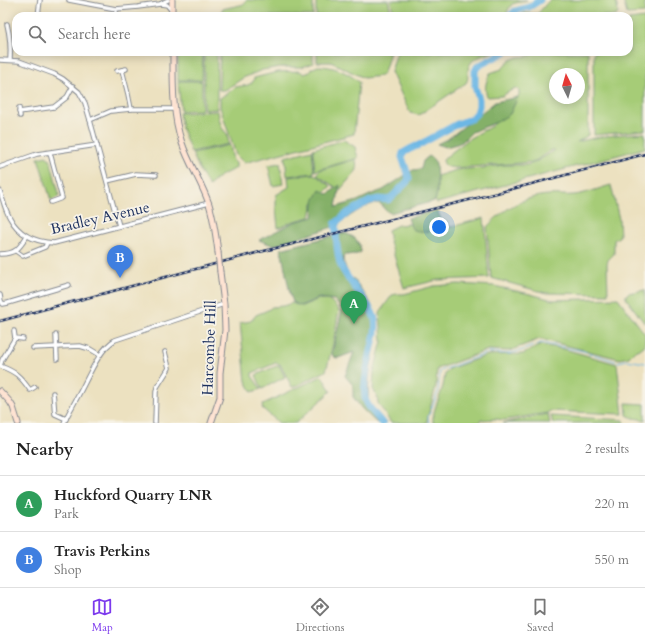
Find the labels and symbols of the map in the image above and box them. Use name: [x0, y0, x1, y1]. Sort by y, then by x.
north arrow: [549, 68, 585, 104]
street label: Bradley Avenue: [48, 197, 152, 239]
your location: [429, 217, 449, 237]
pin: B: [107, 245, 133, 278]
pin: A: [341, 291, 367, 324]
street label: Harcombe Hill: [197, 300, 221, 396]

